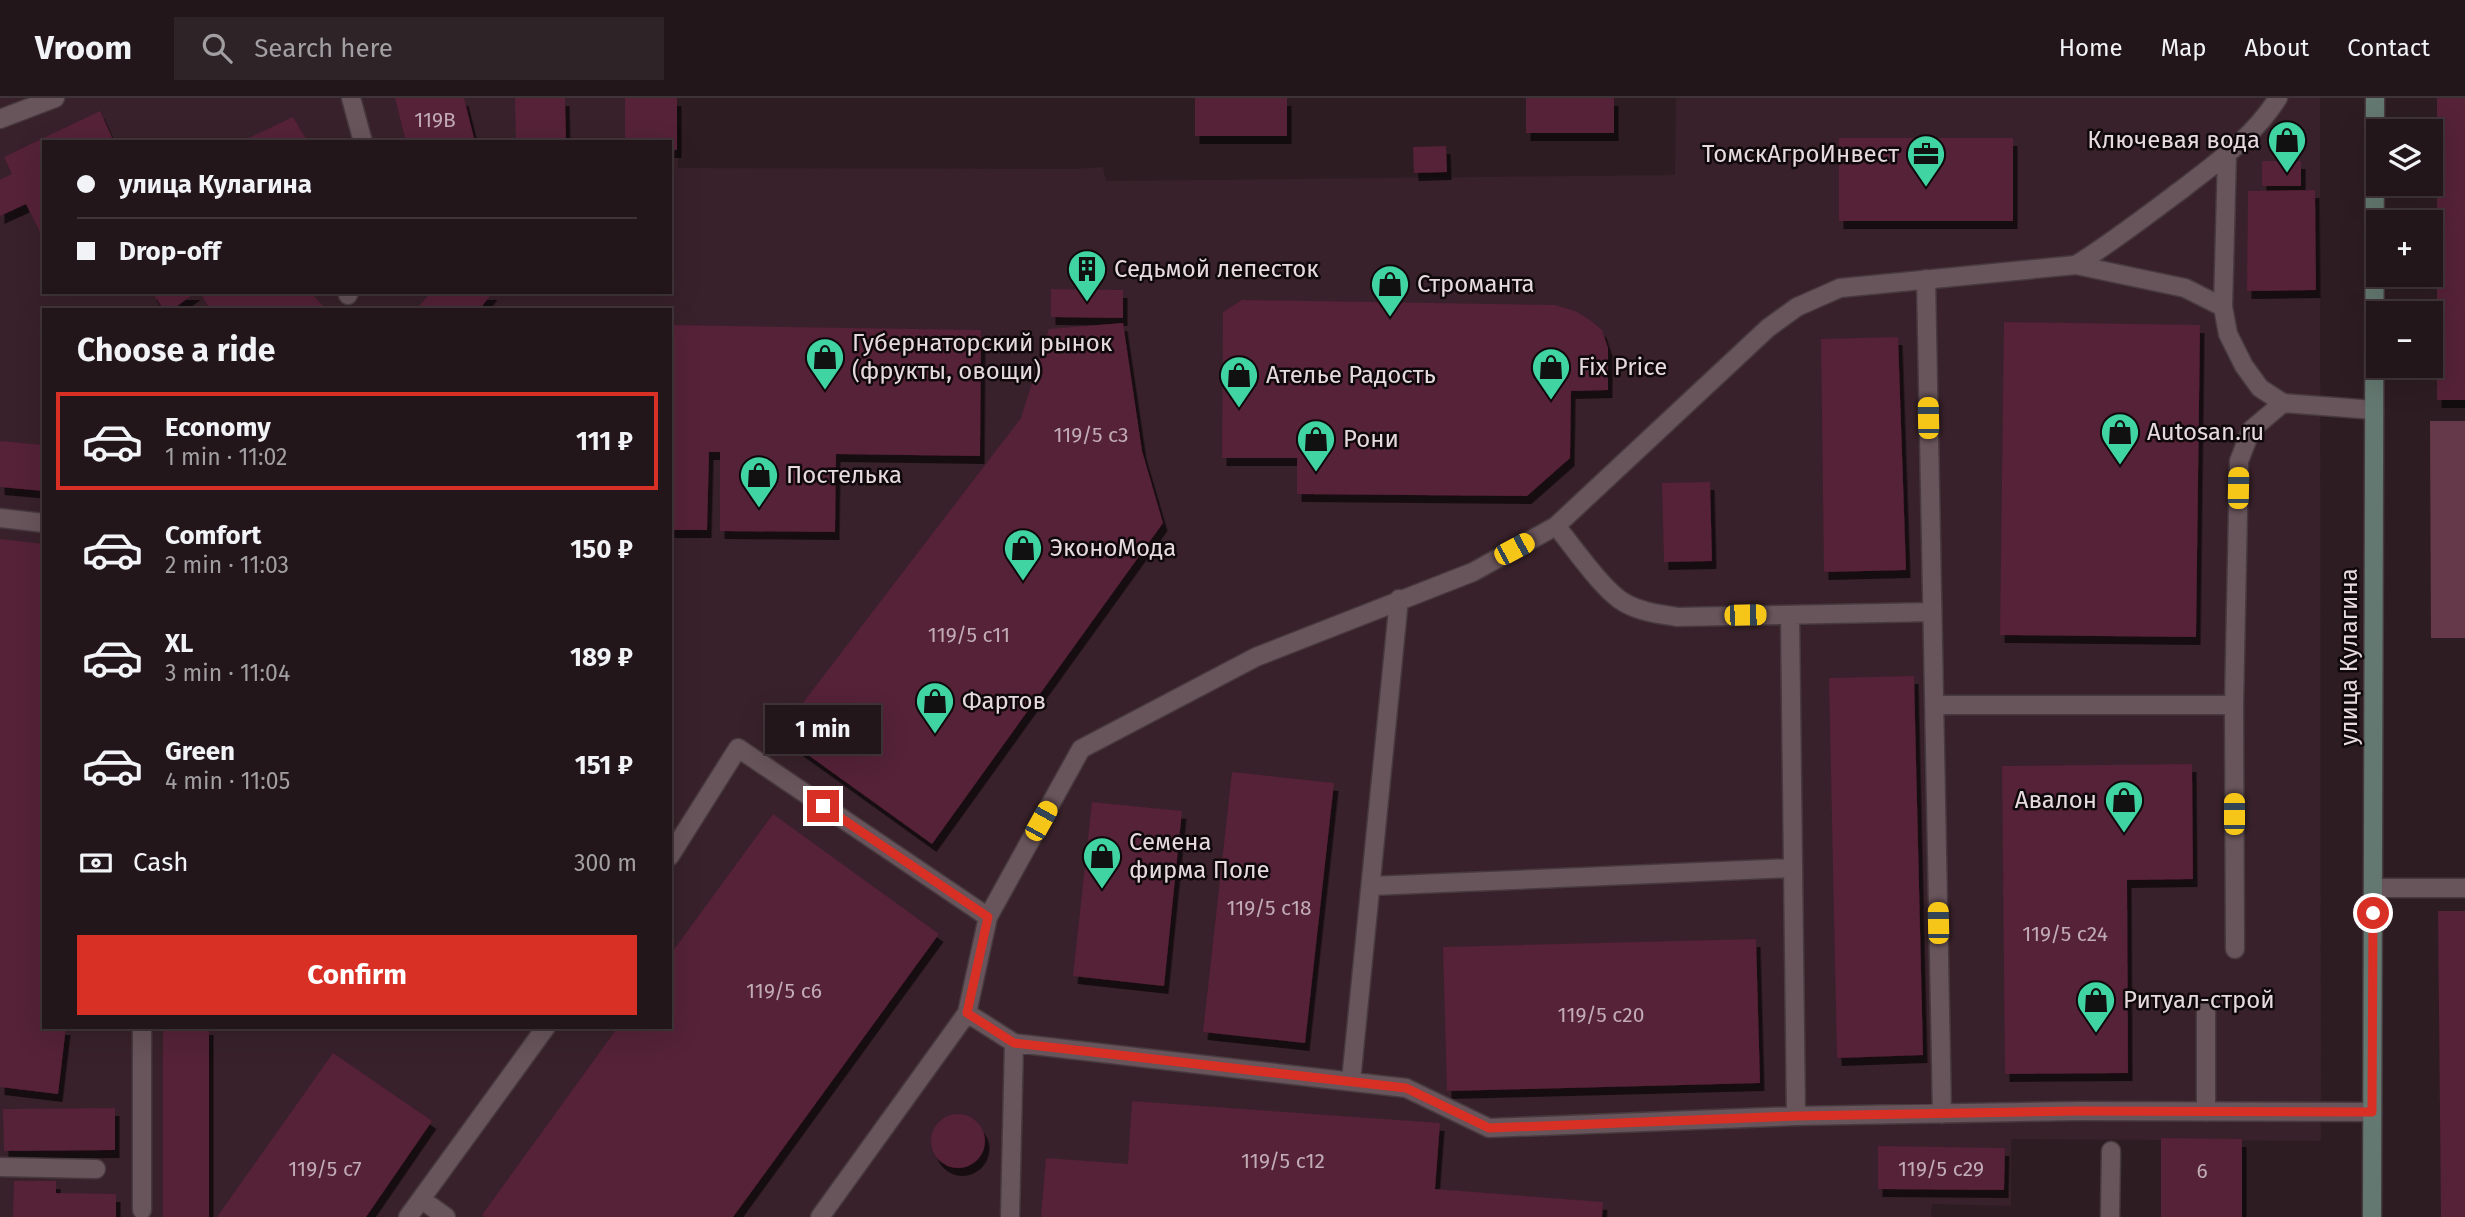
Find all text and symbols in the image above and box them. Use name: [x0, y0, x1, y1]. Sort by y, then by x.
search box: [174, 17, 664, 80]
text: Vroom: [35, 28, 132, 68]
icon: search: [198, 29, 236, 67]
text: Search here: [254, 33, 393, 64]
text: Home: [2059, 34, 2123, 62]
text: Map: [2161, 34, 2207, 62]
text: About: [2245, 34, 2309, 62]
text: Contact: [2347, 34, 2430, 62]
house number: 119В: [414, 107, 456, 133]
shop icon: Ключевая вода: [2266, 119, 2308, 174]
map controls: [2366, 119, 2443, 378]
button: layers: [2366, 119, 2443, 196]
place label: Ключевая вода: [2087, 126, 2260, 154]
office icon: ТомскАгроИнвест: [1905, 133, 1947, 188]
place label: ТомскАгроИнвест: [1702, 140, 1899, 168]
text: улица Кулагина: [119, 169, 312, 200]
button: +: [2366, 210, 2443, 287]
text: Drop-off: [119, 236, 221, 267]
building icon: Седьмой лепесток: [1066, 248, 1108, 303]
place label: Седьмой лепесток: [1114, 255, 1319, 283]
shop icon: Строманта: [1369, 263, 1411, 318]
place label: Строманта: [1417, 270, 1535, 298]
button: −: [2366, 301, 2443, 378]
place label: Губернаторский рынок (фрукты, овощи): [852, 329, 1113, 385]
text: Choose a ride: [77, 331, 275, 369]
shop icon: Губернаторский рынок (фрукты, овощи): [804, 336, 846, 391]
shop icon: Fix Price: [1530, 346, 1572, 401]
place label: Fix Price: [1578, 353, 1667, 381]
shop icon: Ателье Радость: [1218, 354, 1260, 409]
place label: Ателье Радость: [1266, 361, 1436, 389]
car: [1918, 397, 1939, 439]
icon: car: [81, 410, 144, 473]
shop icon: Autosan.ru: [2099, 411, 2141, 466]
text: Economy: [165, 412, 271, 443]
shop icon: Рони: [1295, 418, 1337, 473]
place label: Autosan.ru: [2147, 418, 2264, 446]
house number: 119/5 с3: [1053, 422, 1129, 448]
place label: Рони: [1343, 425, 1399, 453]
text: 111 ₽: [576, 426, 633, 457]
text: 1 min · 11:02: [165, 443, 288, 471]
shop icon: Постелька: [738, 454, 780, 509]
place label: Постелька: [786, 461, 902, 489]
car: [2228, 467, 2249, 509]
icon: car: [81, 518, 144, 581]
text: Comfort: [165, 520, 261, 551]
shop icon: ЭконоМода: [1002, 527, 1044, 582]
car: [1491, 530, 1538, 568]
text: 150 ₽: [570, 534, 633, 565]
place label: ЭконоМода: [1050, 534, 1176, 562]
text: 2 min · 11:03: [165, 551, 289, 579]
street label: улица Кулагина: [2335, 568, 2363, 746]
car: [1724, 604, 1767, 626]
house number: 119/5 с11: [928, 622, 1010, 648]
icon: car: [81, 626, 144, 689]
text: XL: [165, 628, 193, 659]
text: 189 ₽: [570, 642, 633, 673]
text: 3 min · 11:04: [165, 659, 290, 687]
shop icon: Фартов: [914, 680, 956, 735]
place label: Фартов: [962, 687, 1046, 715]
callout: 1 min: [765, 704, 881, 754]
text: 1 min: [795, 715, 851, 743]
icon: car: [81, 734, 144, 797]
text: Green: [165, 736, 235, 767]
text: 151 ₽: [575, 750, 633, 781]
text: 4 min · 11:05: [165, 767, 290, 795]
shop icon: Авалон: [2103, 779, 2145, 834]
place label: Авалон: [2015, 786, 2097, 814]
route end: [807, 790, 839, 822]
car: [2224, 793, 2245, 835]
car: [1022, 798, 1061, 844]
place label: Семена фирма Поле: [1129, 828, 1270, 884]
shop icon: Семена фирма Поле: [1081, 835, 1123, 890]
icon: cash: [77, 844, 115, 882]
text: Cash: [133, 847, 189, 878]
text: 300 m: [574, 849, 637, 877]
house number: 119/5 с18: [1226, 895, 1312, 921]
route start: [2357, 897, 2389, 929]
car: [1928, 902, 1949, 944]
house number: 119/5 с24: [2022, 921, 2108, 947]
button: Confirm: [77, 935, 637, 1015]
house number: 119/5 с6: [746, 978, 822, 1004]
shop icon: Ритуал-строй: [2075, 979, 2117, 1034]
place label: Ритуал-строй: [2123, 986, 2275, 1014]
house number: 119/5 с20: [1558, 1002, 1644, 1028]
house number: 119/5 с12: [1241, 1148, 1325, 1174]
house number: 119/5 с7: [288, 1156, 362, 1182]
house number: 119/5 с29: [1898, 1156, 1984, 1182]
house number: 6: [2196, 1158, 2208, 1184]

